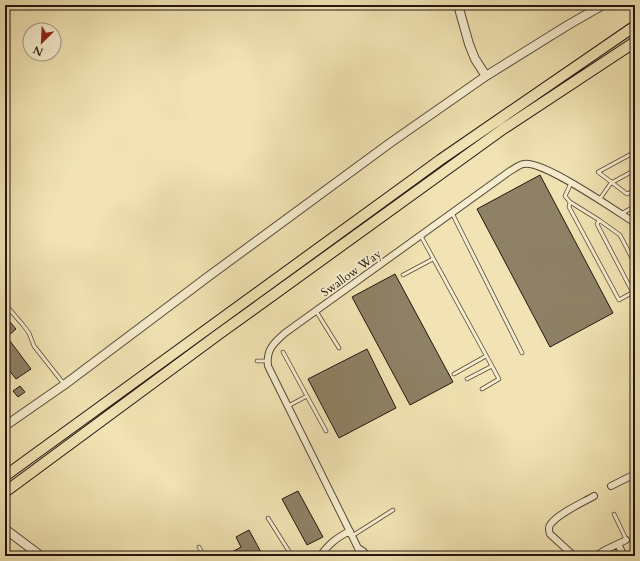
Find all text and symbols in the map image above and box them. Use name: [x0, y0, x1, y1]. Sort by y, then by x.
north arrow: [22, 22, 62, 62]
text: N: [30, 42, 46, 59]
street label: Swallow Way: [318, 245, 385, 300]

